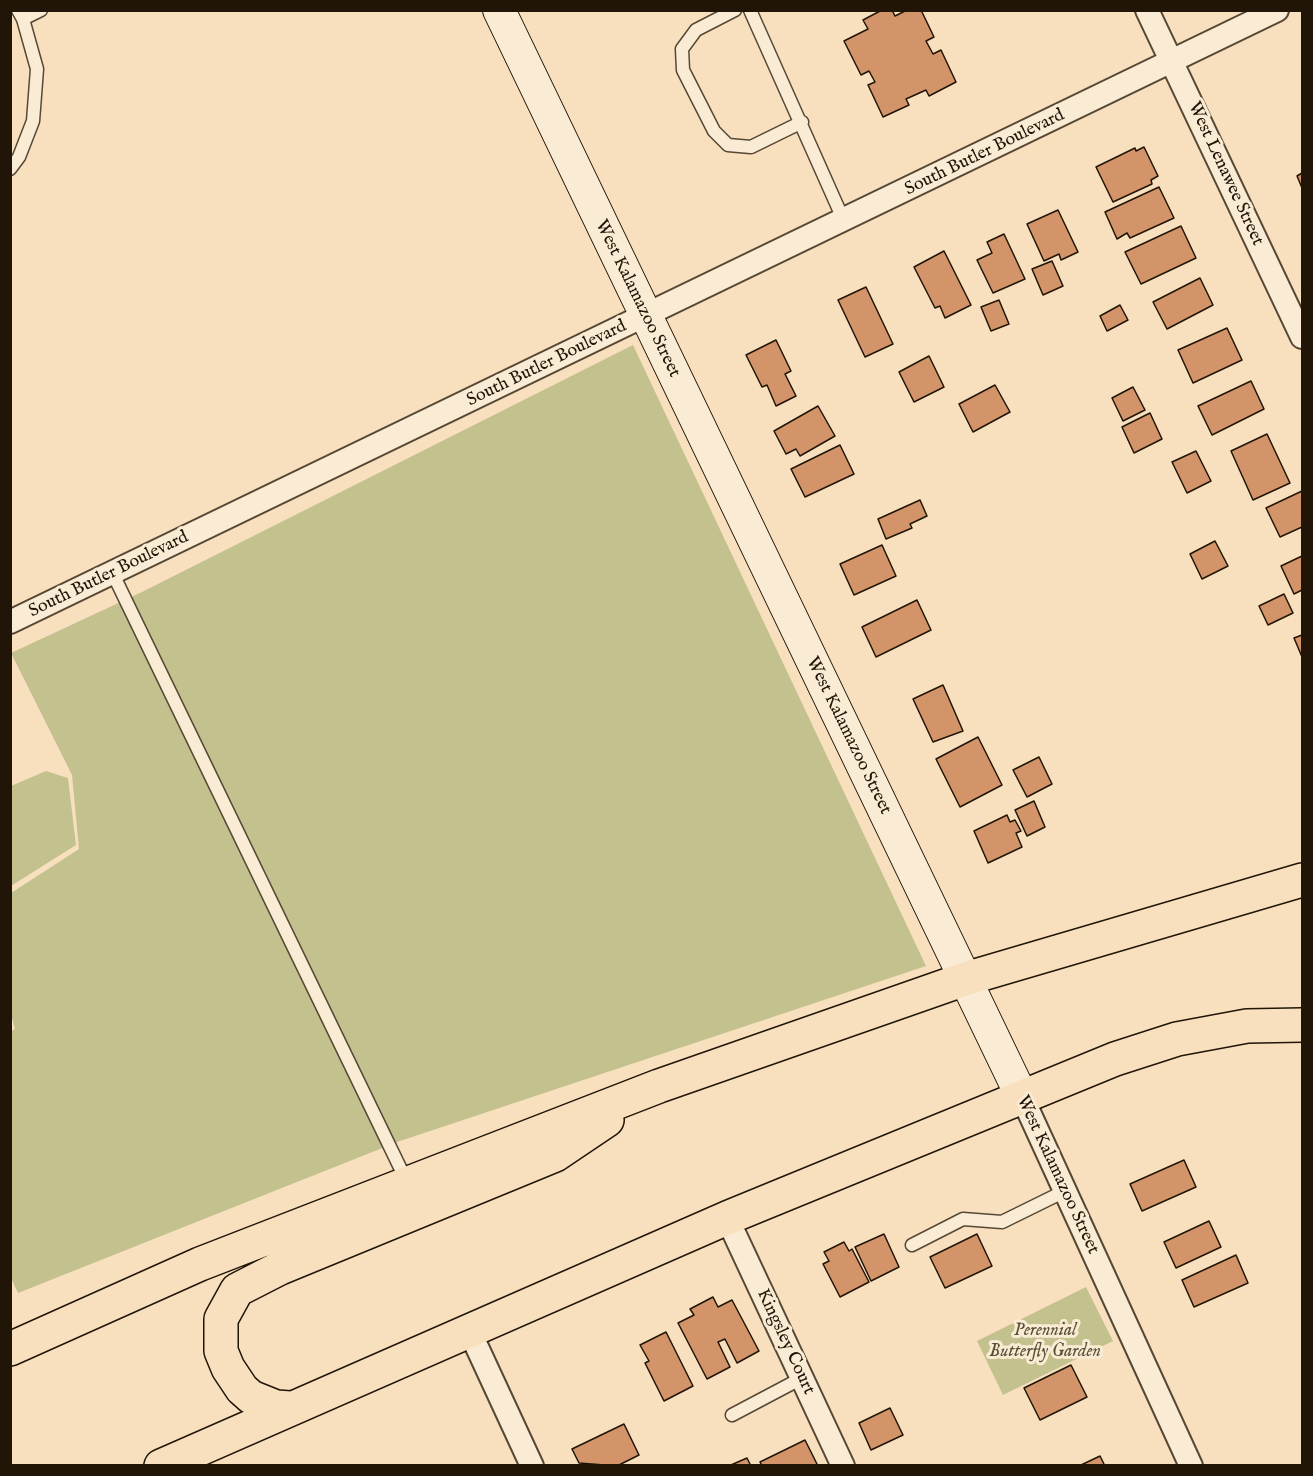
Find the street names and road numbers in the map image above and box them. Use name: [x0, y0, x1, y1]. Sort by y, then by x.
street label: West Lenawee Street: [1182, 99, 1268, 249]
street label: South Butler Boulevard: [902, 105, 1068, 201]
street label: West Kalamazoo Street: [589, 217, 685, 381]
street label: South Butler Boulevard: [464, 316, 630, 412]
street label: South Butler Boulevard: [26, 527, 192, 623]
street label: West Kalamazoo Street: [800, 654, 896, 818]
street label: West Kalamazoo Street: [1011, 1092, 1103, 1258]
street label: Kingsley Court: [751, 1286, 819, 1398]

